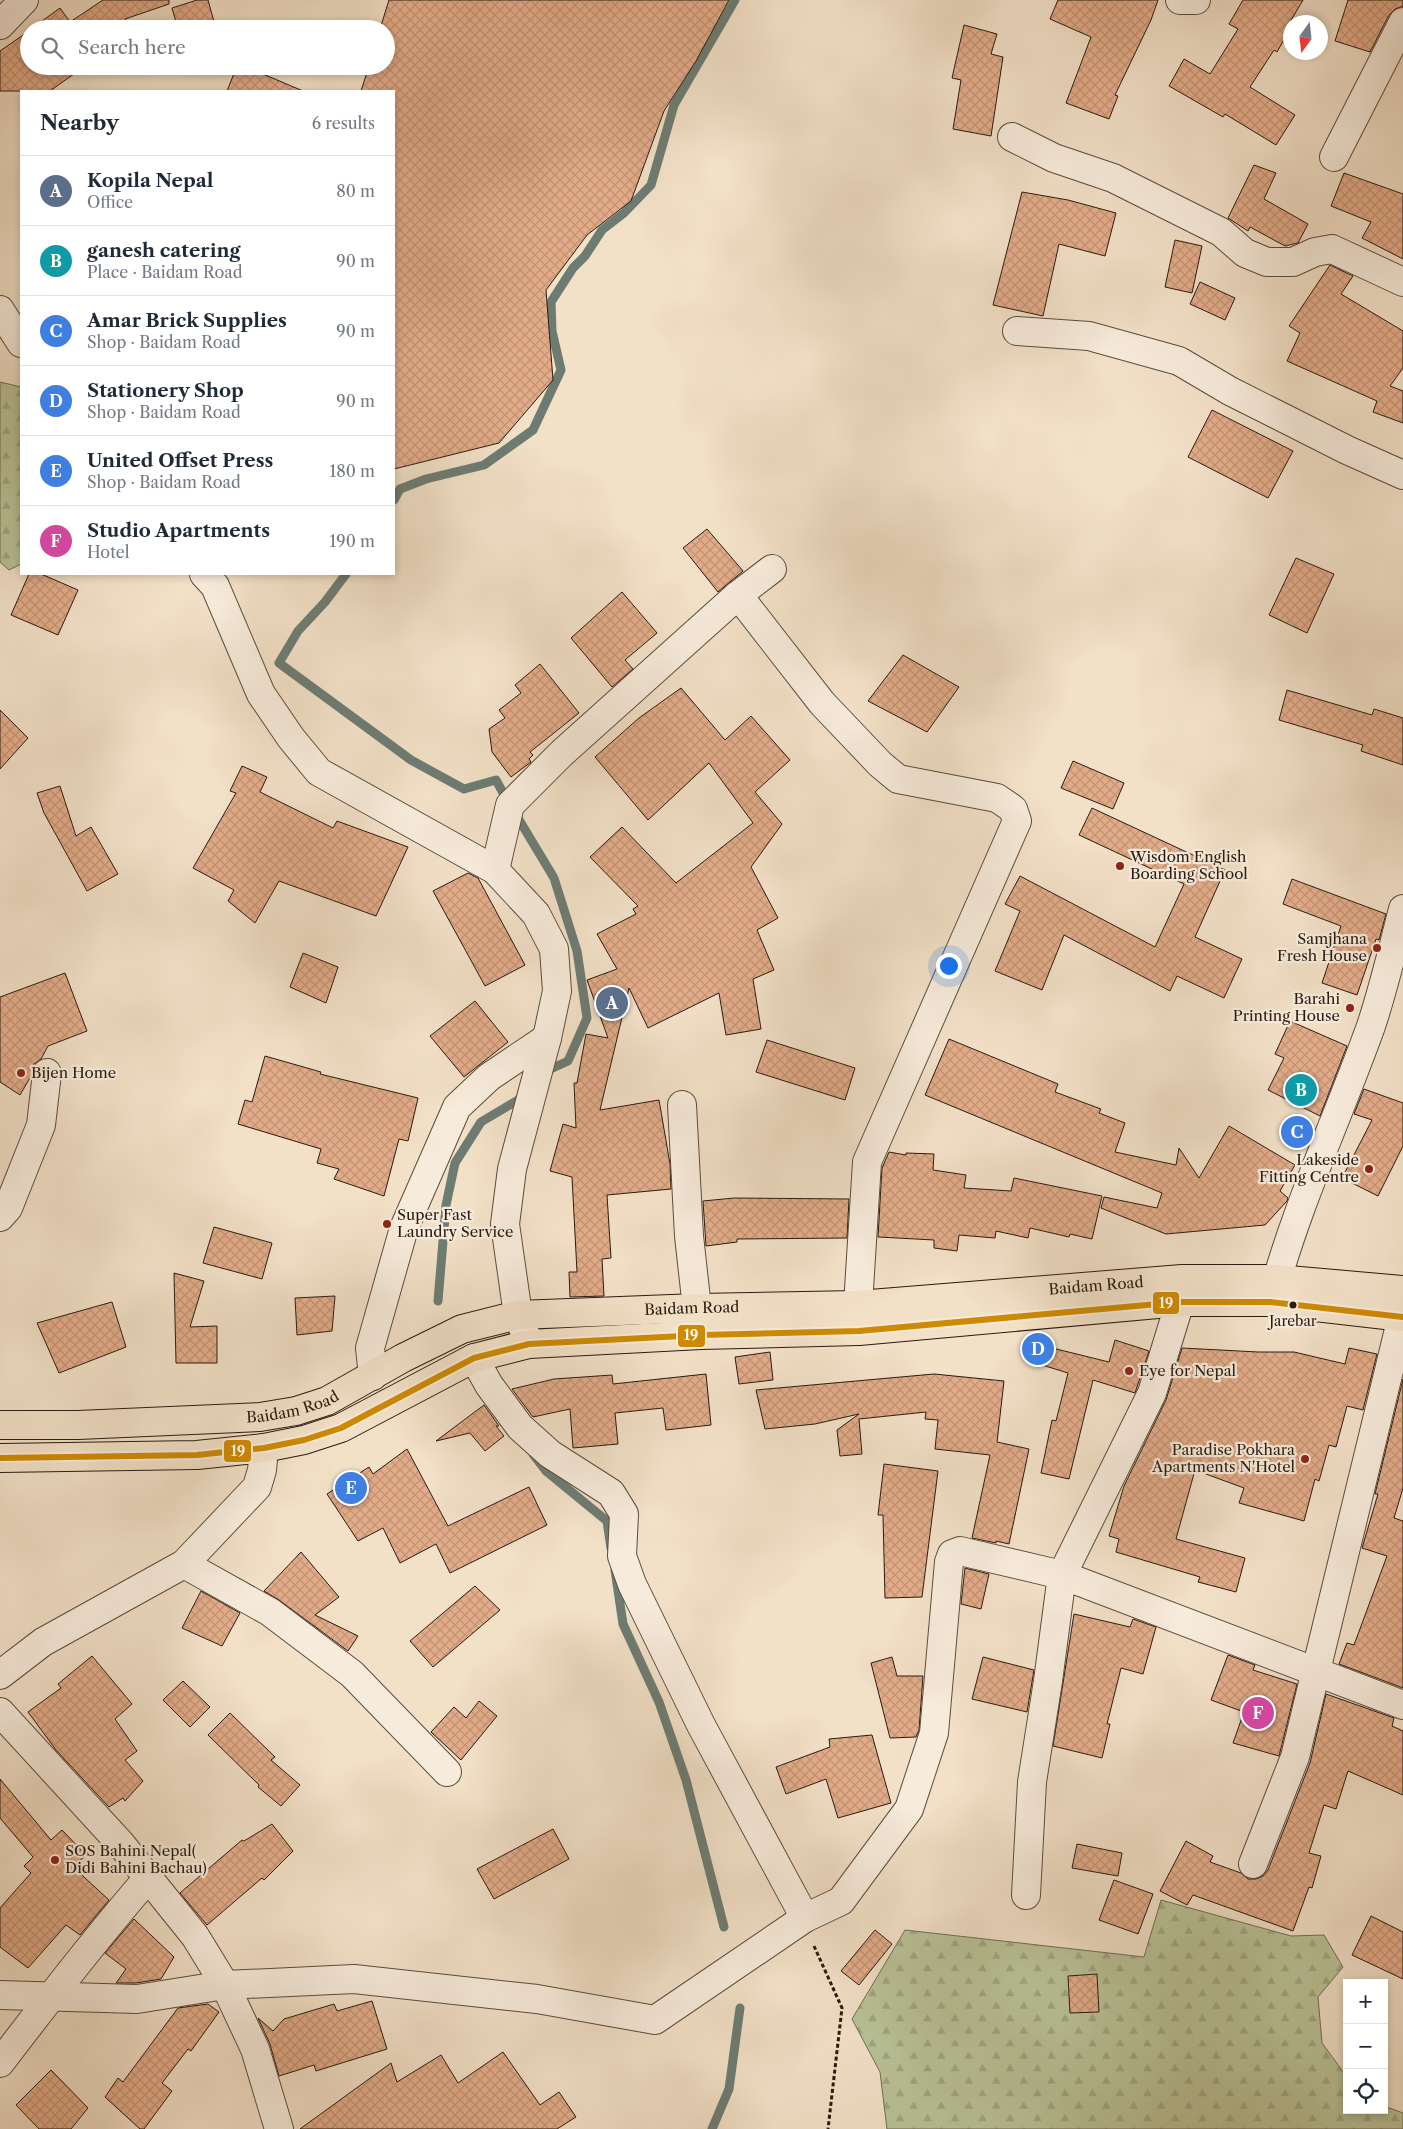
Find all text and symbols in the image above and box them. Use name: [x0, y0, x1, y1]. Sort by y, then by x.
north arrow: [1283, 15, 1328, 60]
search box: [20, 20, 395, 75]
icon: search: [38, 34, 66, 62]
text: Search here: [78, 36, 186, 59]
text: Nearby: [40, 110, 119, 135]
text: 6 results: [312, 113, 375, 133]
text: Kopila Nepal: [87, 169, 213, 192]
text: A: [50, 181, 62, 201]
text: 80 m: [336, 181, 375, 201]
text: Office: [87, 192, 133, 212]
text: ganesh catering: [87, 239, 240, 262]
text: B: [50, 251, 62, 271]
text: 90 m: [336, 251, 375, 271]
text: Place · Baidam Road: [87, 262, 243, 282]
text: Amar Brick Supplies: [87, 309, 287, 332]
text: C: [50, 321, 62, 341]
text: 90 m: [336, 321, 375, 341]
text: Shop · Baidam Road: [87, 332, 241, 352]
text: Stationery Shop: [87, 379, 244, 402]
text: D: [49, 391, 63, 411]
text: 90 m: [336, 391, 375, 411]
text: Shop · Baidam Road: [87, 402, 241, 422]
text: United Offset Press: [87, 449, 273, 472]
text: E: [50, 461, 62, 481]
text: 180 m: [329, 461, 375, 481]
text: Shop · Baidam Road: [87, 472, 241, 492]
text: Studio Apartments: [87, 519, 270, 542]
text: F: [51, 531, 61, 551]
text: 190 m: [330, 531, 375, 551]
text: Hotel: [87, 542, 130, 562]
place label: Wisdom English Boarding School: [1129, 847, 1248, 883]
marker: Wisdom English Boarding School: [1114, 860, 1126, 872]
place label: Samjhana Fresh House: [1277, 929, 1367, 965]
marker: Samjhana Fresh House: [1371, 942, 1383, 954]
your location: [936, 953, 962, 979]
pin: A: [596, 984, 628, 1022]
place label: Barahi Printing House: [1233, 989, 1340, 1025]
marker: Barahi Printing House: [1344, 1002, 1356, 1014]
place label: Bijen Home: [31, 1063, 116, 1082]
marker: Bijen Home: [15, 1067, 27, 1079]
pin: B: [1285, 1071, 1317, 1109]
pin: C: [1281, 1113, 1313, 1151]
place label: Lakeside Fitting Centre: [1259, 1150, 1359, 1186]
marker: Lakeside Fitting Centre: [1363, 1163, 1375, 1175]
place label: Super Fast Laundry Service: [397, 1205, 513, 1241]
marker: Super Fast Laundry Service: [381, 1218, 393, 1230]
street label: Baidam Road: [1048, 1272, 1144, 1299]
line badge: 19: [1152, 1291, 1180, 1315]
text: 19: [1159, 1294, 1173, 1312]
street label: Baidam Road: [644, 1297, 740, 1319]
marker: Jarebar: [1288, 1300, 1298, 1310]
place label: Jarebar: [1267, 1312, 1317, 1330]
line badge: 19: [677, 1324, 706, 1348]
text: 19: [684, 1326, 698, 1344]
pin: D: [1022, 1330, 1054, 1368]
place label: Eye for Nepal: [1139, 1361, 1237, 1380]
marker: Eye for Nepal: [1123, 1365, 1135, 1377]
street label: Baidam Road: [246, 1386, 342, 1427]
line badge: 19: [223, 1439, 252, 1463]
place label: Paradise Pokhara Apartments N'Hotel: [1151, 1440, 1296, 1476]
text: 19: [231, 1442, 245, 1460]
marker: Paradise Pokhara Apartments N'Hotel: [1299, 1453, 1311, 1465]
pin: E: [335, 1469, 367, 1507]
pin: F: [1242, 1694, 1274, 1732]
place label: SOS Bahini Nepal( Didi Bahini Bachau): [65, 1841, 207, 1877]
marker: SOS Bahini Nepal( Didi Bahini Bachau): [49, 1854, 61, 1866]
map controls: [1343, 1979, 1388, 2114]
button: +: [1343, 1979, 1388, 2024]
button: −: [1343, 2024, 1388, 2069]
button: locate: [1343, 2069, 1388, 2114]

